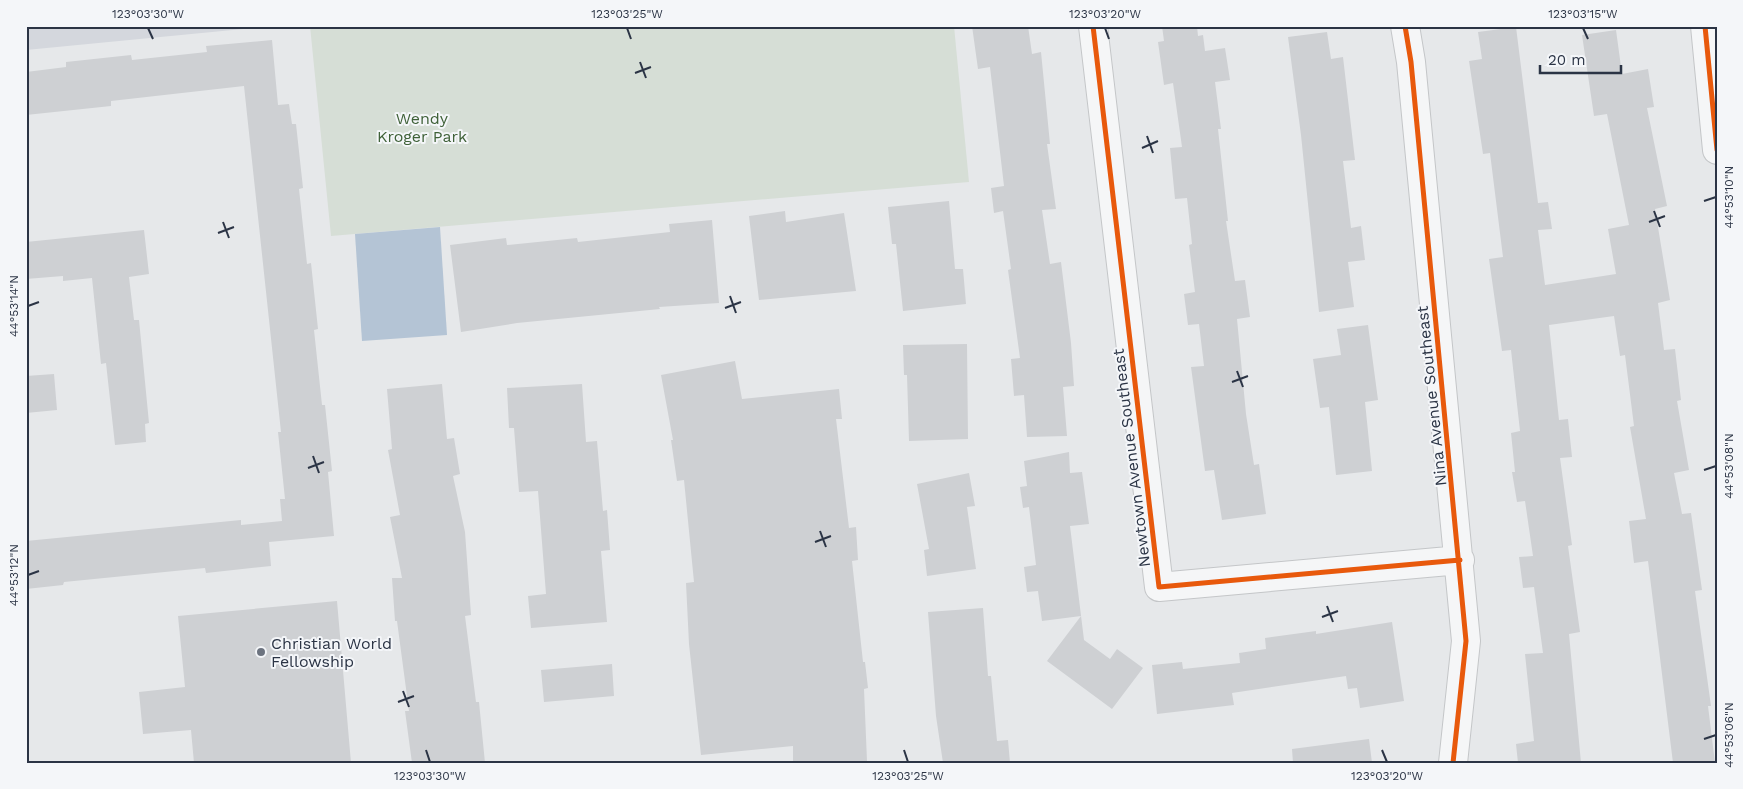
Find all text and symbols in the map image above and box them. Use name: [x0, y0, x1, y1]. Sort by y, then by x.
text: 123°03'30"W: [112, 7, 184, 21]
text: 123°03'25"W: [591, 7, 663, 21]
text: 123°03'20"W: [1069, 7, 1141, 21]
text: 123°03'15"W: [1548, 7, 1618, 21]
scale bar: [1540, 42, 1622, 74]
text: 20 m: [1548, 51, 1586, 69]
park label: Wendy Kroger Park: [377, 109, 467, 146]
text: 44°53'10"N: [1722, 166, 1736, 228]
text: 44°53'14"N: [7, 275, 21, 337]
street label: Nina Avenue Southeast: [1413, 305, 1450, 487]
street label: Newtown Avenue Southeast: [1109, 347, 1154, 568]
text: 44°53'08"N: [1722, 433, 1736, 499]
text: 44°53'12"N: [7, 544, 21, 606]
place label: Christian World Fellowship: [271, 634, 392, 671]
marker: Christian World Fellowship: [255, 646, 267, 658]
text: 44°53'06"N: [1722, 702, 1736, 768]
text: 123°03'30"W: [394, 769, 466, 783]
text: 123°03'25"W: [872, 769, 944, 783]
text: 123°03'20"W: [1351, 769, 1423, 783]

